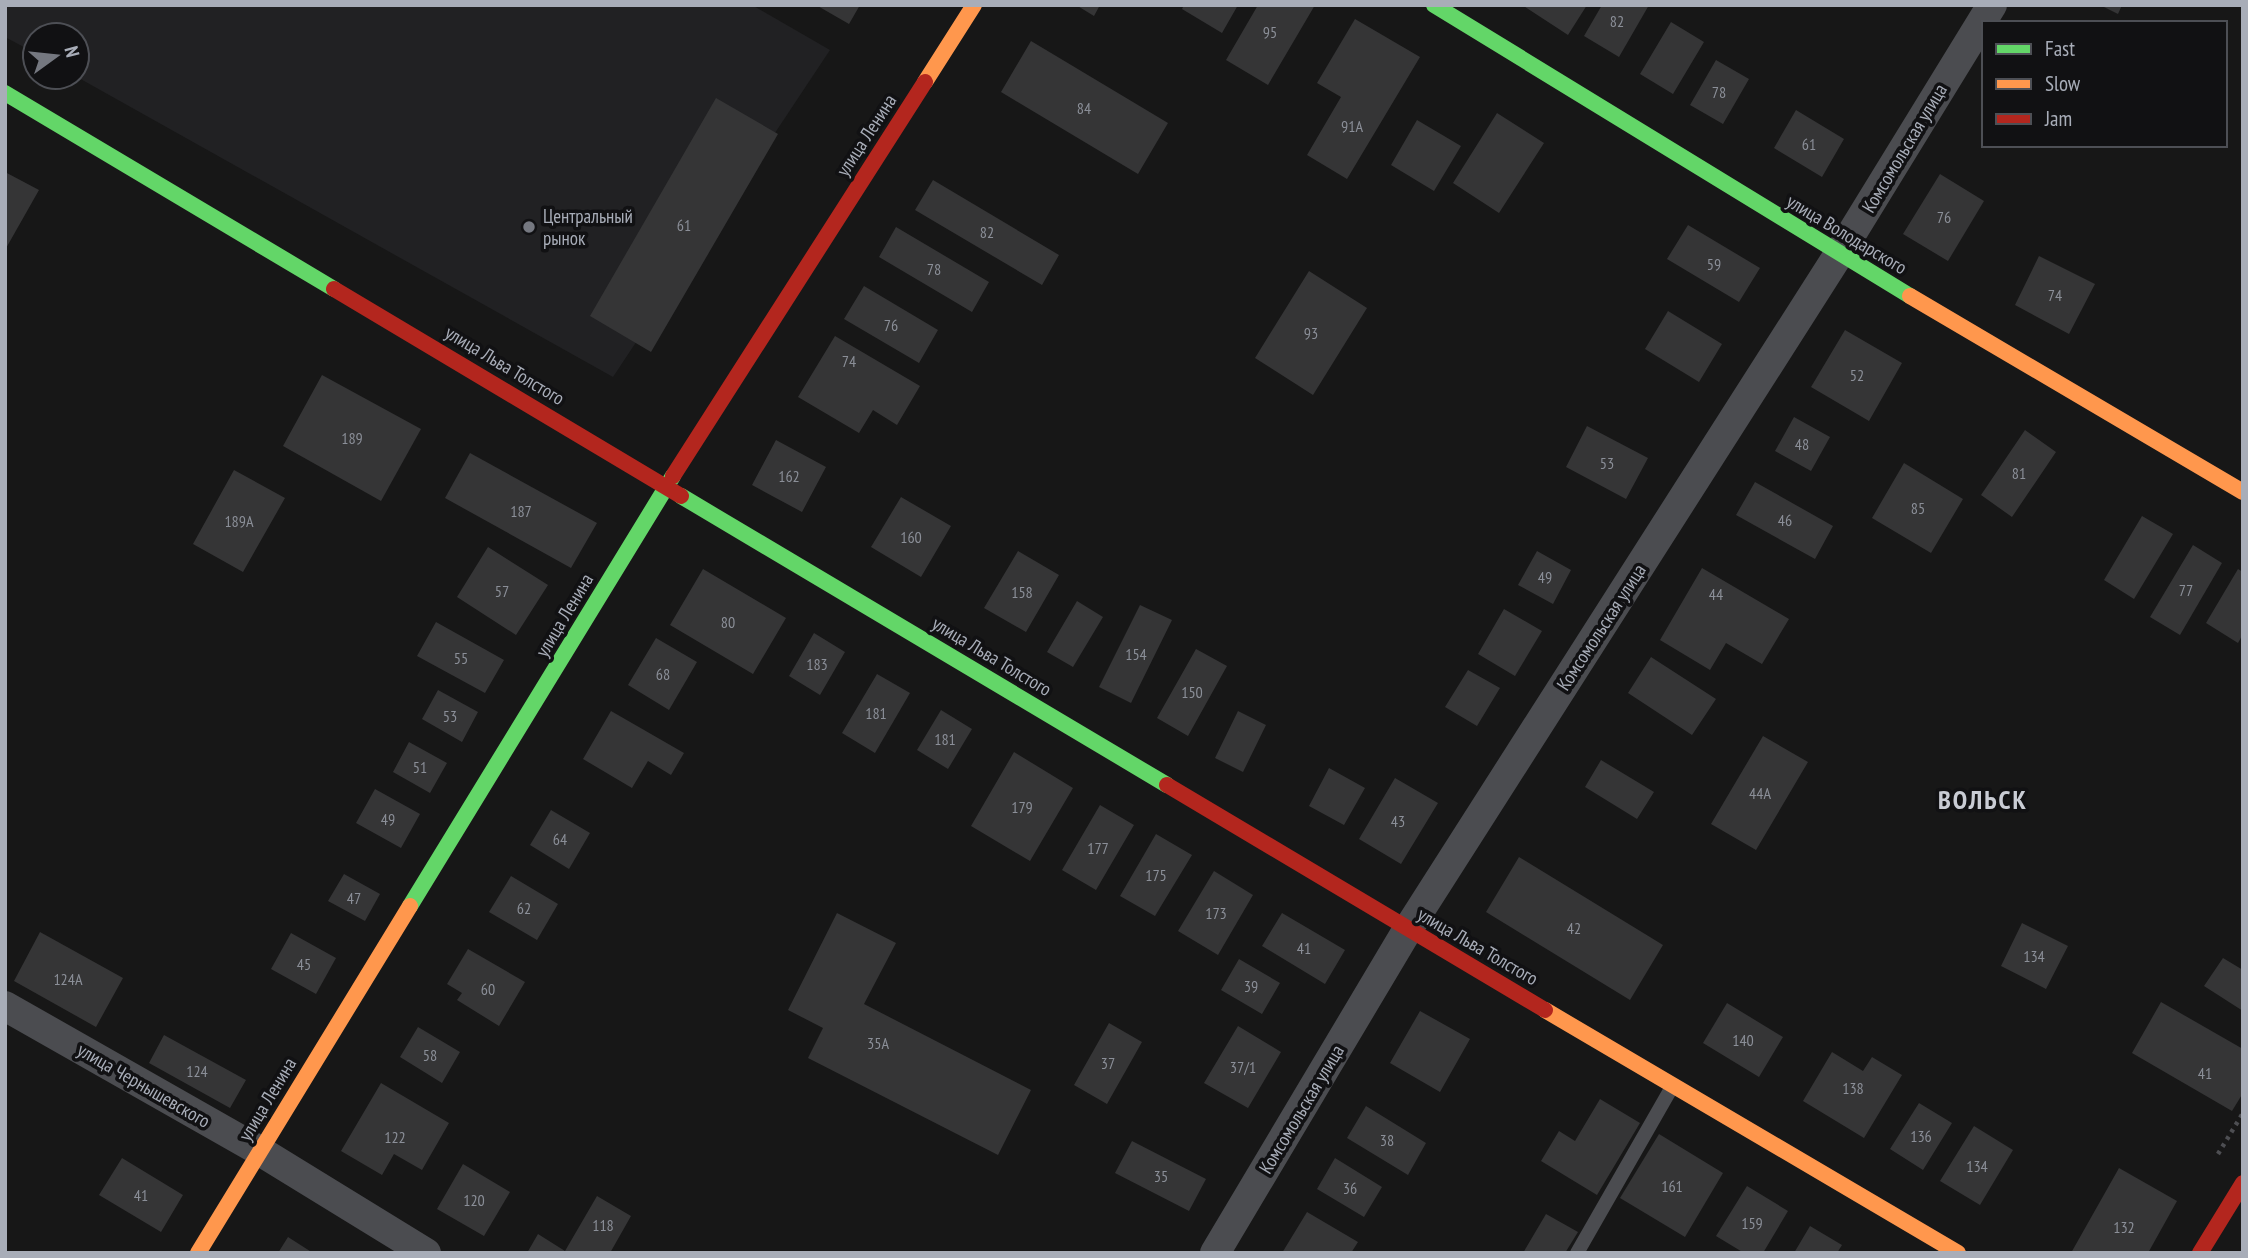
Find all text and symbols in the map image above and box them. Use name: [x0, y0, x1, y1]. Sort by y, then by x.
house number: 82: [1610, 11, 1624, 31]
north arrow: [21, 21, 91, 91]
legend: [1982, 21, 2227, 147]
house number: 95: [1263, 22, 1277, 42]
text: Fast: [2045, 35, 2075, 62]
text: N: [60, 44, 85, 60]
text: Slow: [2045, 70, 2081, 97]
street label: Комсомольская улица: [1856, 79, 1952, 217]
house number: 78: [1712, 82, 1726, 102]
street label: улица Ленина: [831, 90, 901, 180]
house number: 84: [1077, 98, 1091, 118]
text: Jam: [2044, 105, 2072, 132]
house number: 91А: [1341, 116, 1363, 136]
house number: 61: [1802, 134, 1816, 154]
street label: улица Володарского: [1782, 189, 1912, 279]
place label: Центральный рынок: [543, 204, 633, 250]
house number: 76: [1937, 207, 1951, 227]
house number: 61: [677, 215, 691, 235]
marker: Центральный рынок: [521, 219, 537, 235]
house number: 82: [980, 222, 994, 242]
house number: 59: [1707, 254, 1721, 274]
house number: 78: [927, 259, 941, 279]
house number: 74: [2048, 285, 2062, 305]
house number: 76: [884, 315, 898, 335]
street label: улица Льва Толстого: [441, 320, 569, 410]
house number: 93: [1304, 323, 1318, 343]
house number: 74: [842, 351, 856, 371]
house number: 52: [1850, 365, 1864, 385]
house number: 189: [341, 428, 363, 448]
house number: 48: [1795, 434, 1809, 454]
house number: 53: [1600, 453, 1614, 473]
house number: 81: [2012, 463, 2026, 483]
house number: 162: [778, 466, 800, 486]
house number: 85: [1911, 498, 1925, 518]
house number: 187: [510, 501, 532, 521]
house number: 46: [1778, 510, 1792, 530]
house number: 189А: [224, 511, 254, 531]
house number: 160: [900, 527, 922, 547]
street label: Комсомольская улица: [1551, 559, 1651, 695]
house number: 49: [1538, 567, 1552, 587]
street label: улица Ленина: [530, 569, 598, 661]
house number: 77: [2179, 580, 2193, 600]
house number: 57: [495, 581, 509, 601]
house number: 158: [1011, 582, 1033, 602]
house number: 44: [1709, 584, 1723, 604]
street label: улица Льва Толстого: [928, 611, 1056, 701]
house number: 80: [721, 612, 735, 632]
house number: 154: [1125, 644, 1147, 664]
house number: 55: [454, 648, 468, 668]
house number: 183: [806, 654, 828, 674]
house number: 68: [656, 664, 670, 684]
house number: 150: [1181, 682, 1203, 702]
house number: 181: [865, 703, 887, 723]
house number: 53: [443, 706, 457, 726]
house number: 181: [934, 729, 956, 749]
house number: 51: [413, 757, 427, 777]
house number: 44А: [1749, 783, 1771, 803]
district label: ВОЛЬСК: [1938, 783, 2028, 816]
house number: 179: [1011, 797, 1033, 817]
house number: 49: [381, 809, 395, 829]
house number: 43: [1391, 811, 1405, 831]
house number: 64: [553, 829, 567, 849]
house number: 177: [1087, 838, 1109, 858]
house number: 175: [1145, 865, 1167, 885]
house number: 47: [347, 888, 361, 908]
house number: 62: [517, 898, 531, 918]
street label: улица Льва Толстого: [1413, 902, 1543, 990]
house number: 173: [1205, 903, 1227, 923]
house number: 42: [1567, 918, 1581, 938]
house number: 41: [1297, 938, 1311, 958]
house number: 134: [2023, 946, 2045, 966]
house number: 45: [297, 954, 311, 974]
house number: 124А: [53, 969, 83, 989]
house number: 39: [1244, 976, 1258, 996]
house number: 60: [481, 979, 495, 999]
house number: 140: [1732, 1030, 1754, 1050]
house number: 35А: [867, 1033, 889, 1053]
street label: улица Чернышевского: [73, 1037, 215, 1133]
street label: Комсомольская улица: [1253, 1040, 1349, 1178]
house number: 58: [423, 1045, 437, 1065]
street label: улица Ленина: [233, 1053, 301, 1145]
house number: 37: [1101, 1053, 1115, 1073]
house number: 37/1: [1230, 1057, 1256, 1077]
house number: 124: [186, 1061, 208, 1081]
house number: 41: [2198, 1063, 2212, 1083]
house number: 138: [1842, 1078, 1864, 1098]
house number: 136: [1910, 1126, 1932, 1146]
house number: 122: [384, 1127, 406, 1147]
house number: 38: [1380, 1130, 1394, 1150]
house number: 134: [1966, 1156, 1988, 1176]
house number: 35: [1154, 1166, 1168, 1186]
house number: 161: [1661, 1176, 1683, 1196]
house number: 36: [1343, 1178, 1357, 1198]
house number: 41: [134, 1185, 148, 1205]
house number: 120: [463, 1190, 485, 1210]
house number: 159: [1741, 1213, 1763, 1233]
house number: 118: [592, 1215, 614, 1235]
house number: 132: [2113, 1217, 2135, 1237]

